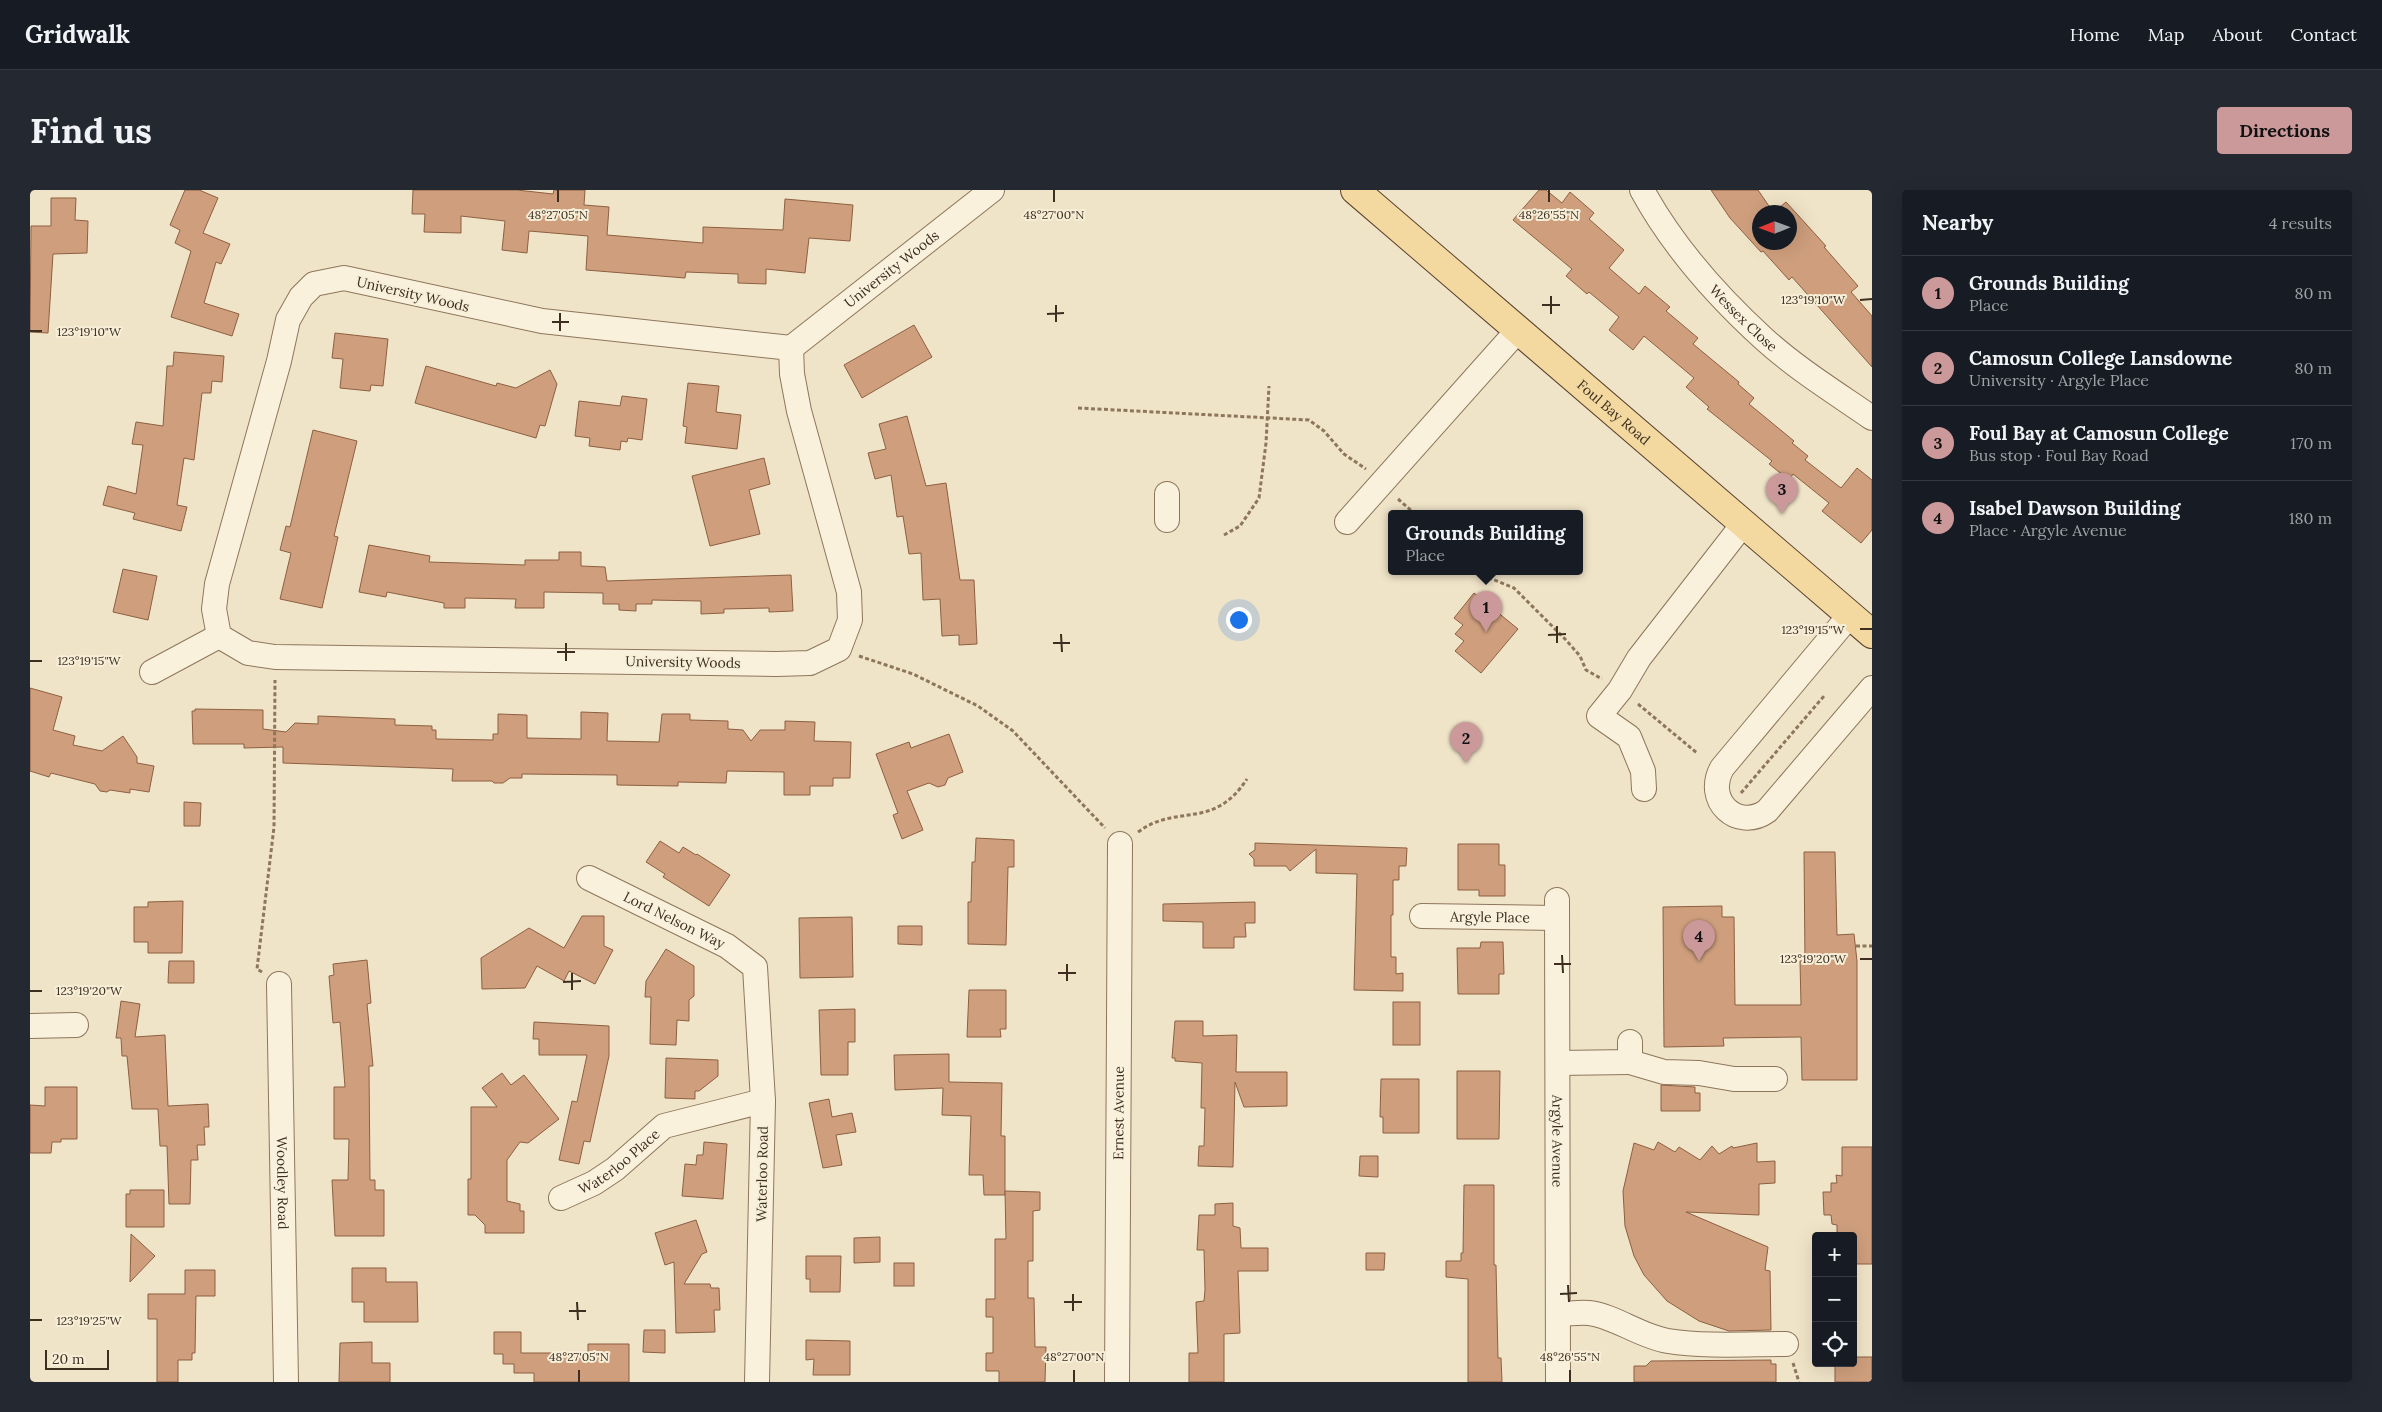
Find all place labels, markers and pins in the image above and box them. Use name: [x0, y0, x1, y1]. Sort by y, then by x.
pin: 3: [1766, 473, 1798, 514]
pin: 1: [1470, 591, 1502, 632]
pin: 2: [1450, 722, 1482, 763]
pin: 4: [1683, 920, 1715, 961]

